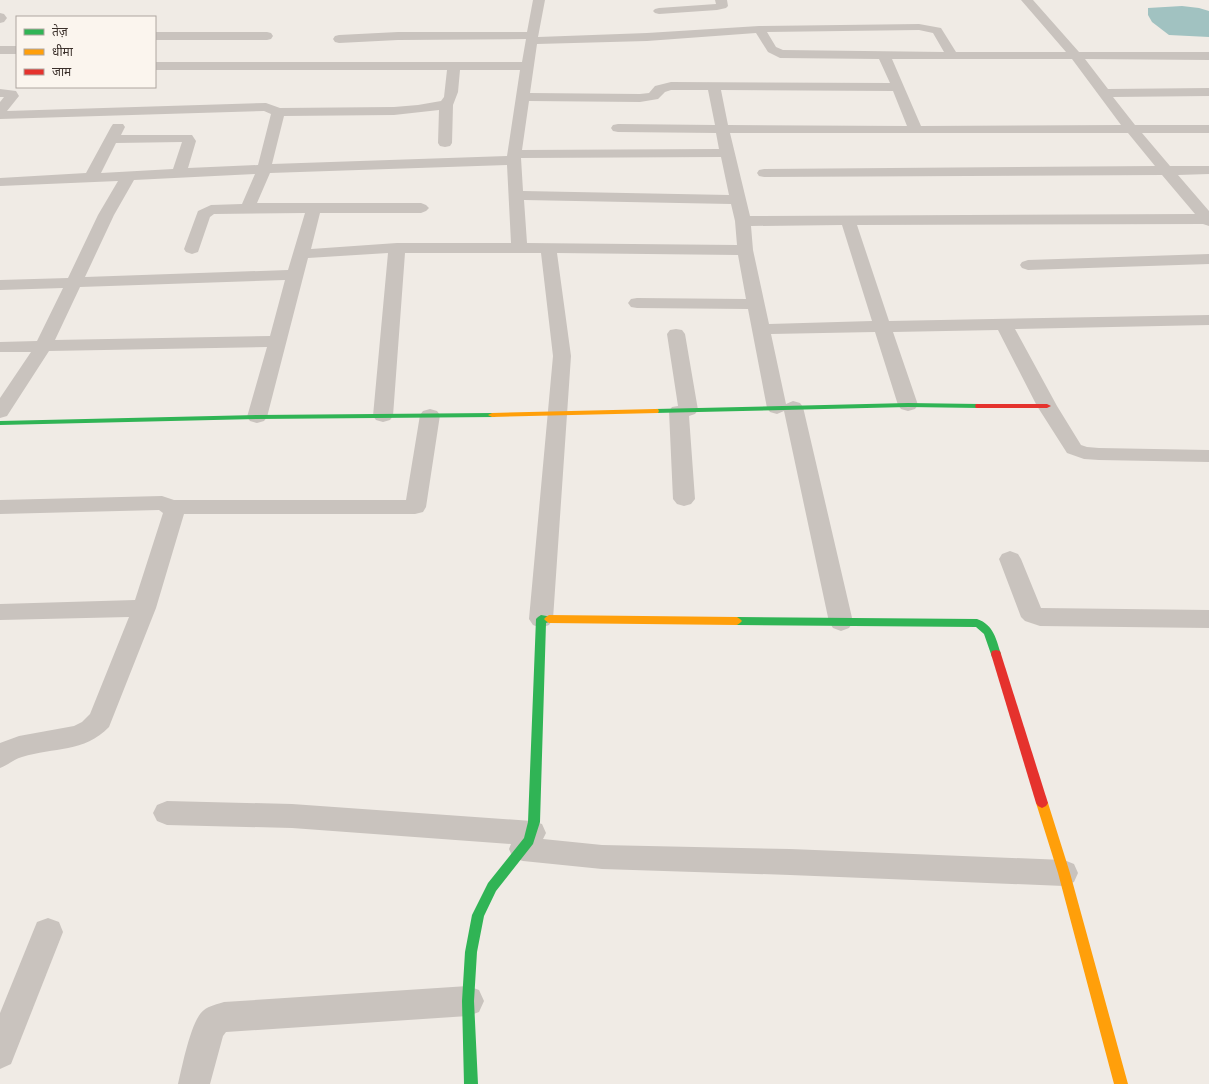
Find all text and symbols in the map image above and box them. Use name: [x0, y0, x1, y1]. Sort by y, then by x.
legend: [16, 16, 156, 88]
text: तेज़: [52, 24, 69, 39]
text: धीमा: [52, 44, 74, 59]
text: जाम: [52, 65, 72, 79]

